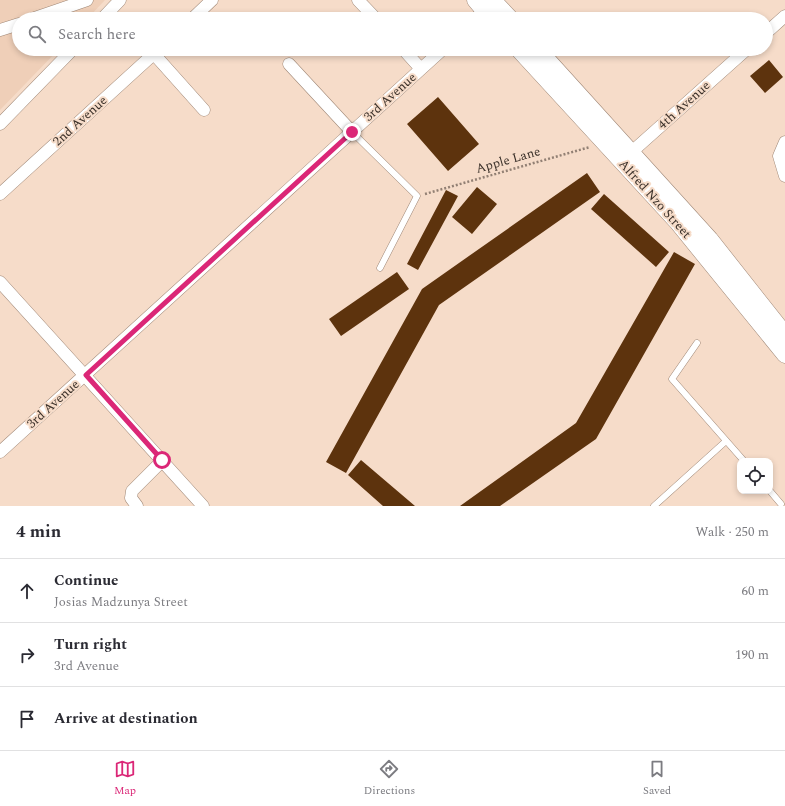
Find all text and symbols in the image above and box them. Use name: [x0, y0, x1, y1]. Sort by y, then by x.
search box: [12, 12, 773, 56]
icon: search: [26, 23, 48, 45]
text: Search here: [58, 23, 136, 46]
street label: 3rd Avenue: [359, 68, 421, 126]
street label: 4th Avenue: [653, 76, 715, 134]
street label: 2nd Avenue: [48, 91, 112, 151]
route end: [343, 123, 361, 141]
street label: Apple Lane: [473, 141, 543, 179]
street label: Alfred Nzo Street: [614, 155, 696, 243]
street label: 3rd Avenue: [22, 375, 84, 433]
route start: [153, 451, 171, 469]
map controls: [737, 458, 773, 494]
button: locate: [737, 458, 773, 494]
text: 4 min: [16, 519, 61, 545]
text: Walk · 250 m: [695, 522, 769, 542]
text: Continue: [54, 569, 119, 592]
icon: ahead: [16, 580, 38, 602]
text: 60 m: [742, 581, 769, 601]
text: Josias Madzunya Street: [54, 592, 188, 612]
text: Turn right: [54, 633, 127, 656]
icon: right: [16, 644, 38, 666]
text: 190 m: [735, 645, 769, 665]
text: 3rd Avenue: [54, 656, 119, 676]
text: Arrive at destination: [54, 707, 198, 730]
icon: arrive: [16, 708, 38, 730]
tab: Map: [114, 758, 136, 799]
tab: Directions: [364, 758, 415, 799]
tab: Saved: [643, 758, 671, 799]

